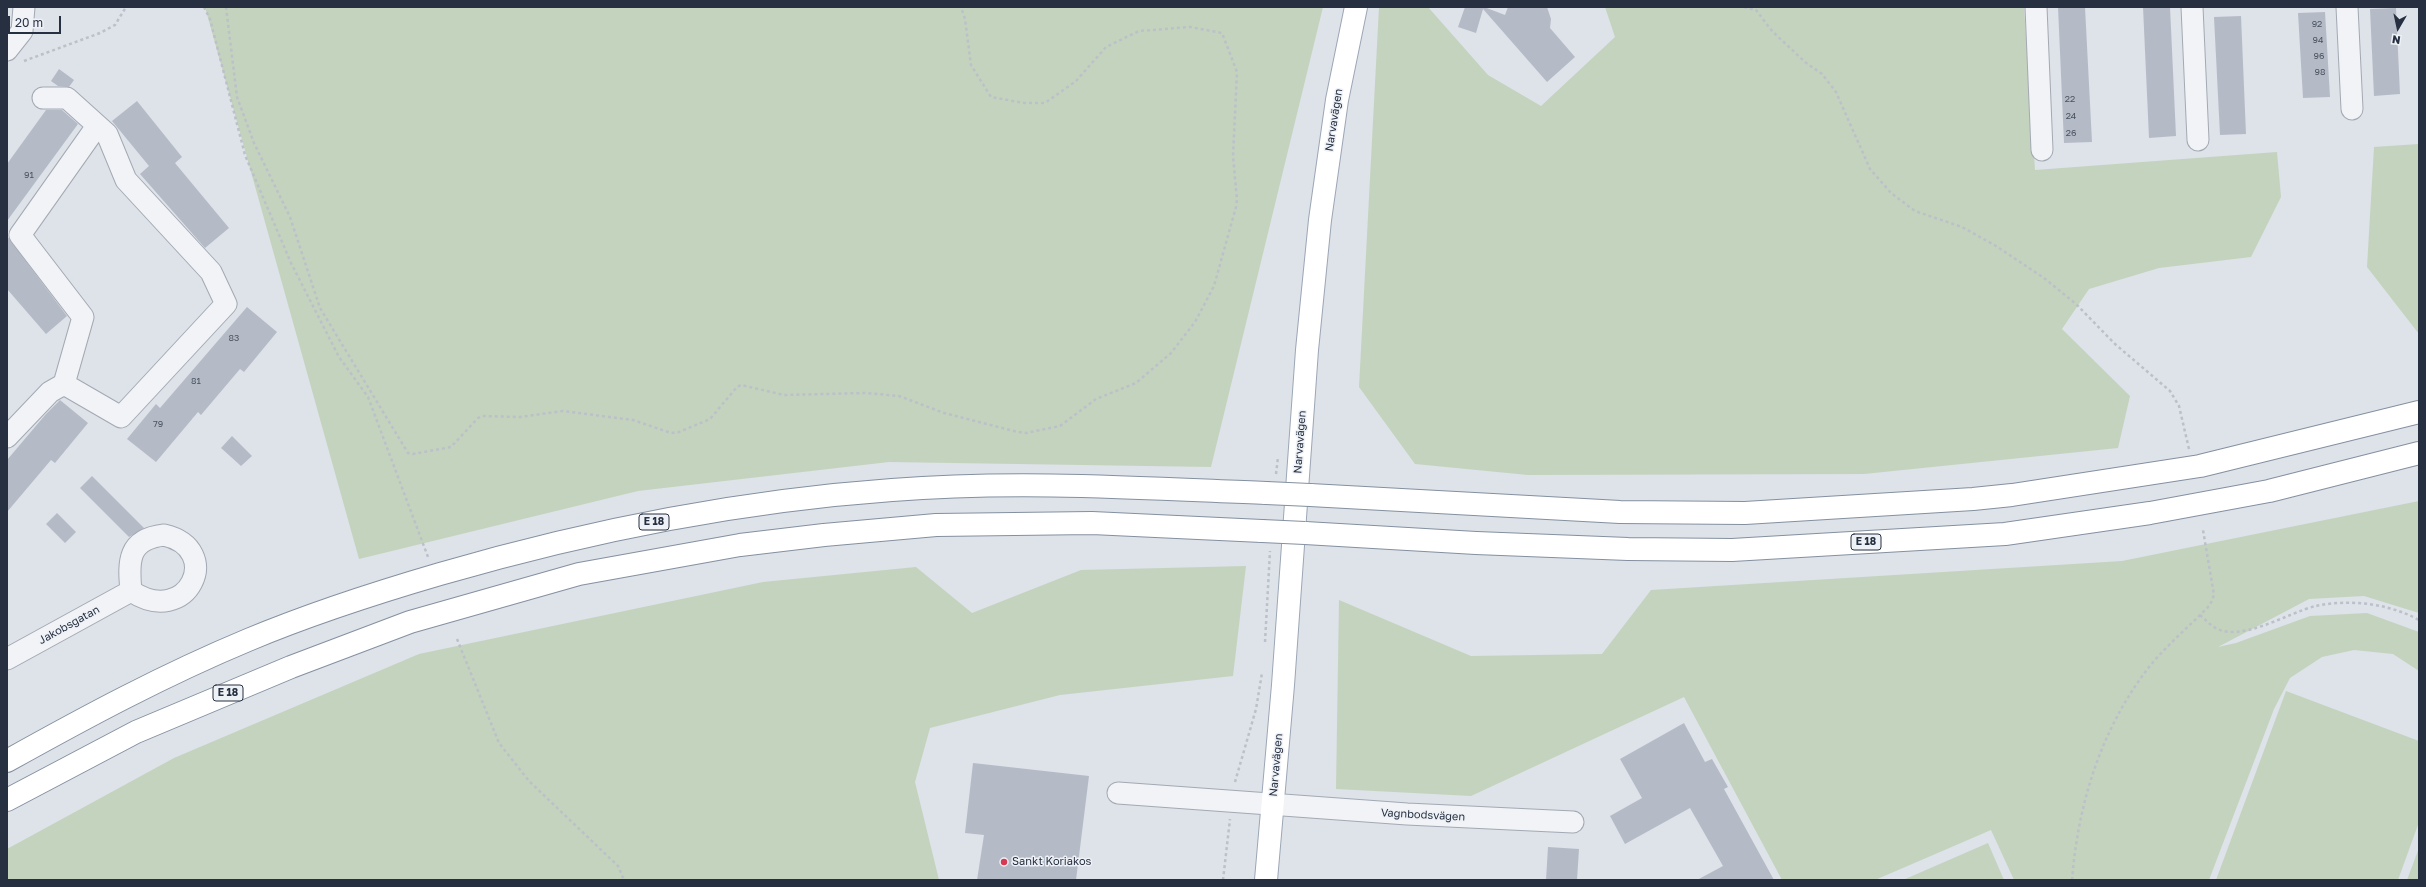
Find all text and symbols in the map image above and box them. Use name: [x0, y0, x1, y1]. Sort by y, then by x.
scale bar: [10, 8, 63, 34]
north arrow: [2378, 8, 2418, 48]
text: 20 m: [15, 15, 43, 30]
house number: 92: [2312, 19, 2322, 29]
text: N: [2391, 33, 2401, 47]
house number: 94: [2313, 35, 2323, 45]
house number: 96: [2314, 51, 2324, 61]
house number: 98: [2315, 67, 2325, 77]
street label: Narvavägen: [1323, 88, 1345, 152]
house number: 22: [2065, 94, 2075, 104]
house number: 24: [2066, 111, 2076, 121]
house number: 26: [2066, 128, 2076, 138]
house number: 91: [24, 170, 34, 180]
house number: 83: [229, 333, 239, 343]
house number: 81: [191, 376, 201, 386]
street label: Narvavägen: [1291, 410, 1309, 474]
house number: 79: [153, 419, 163, 429]
road number: E 18: [639, 514, 669, 530]
road number: E 18: [1851, 534, 1881, 550]
street label: Jakobsgatan: [36, 603, 102, 647]
road number: E 18: [213, 685, 243, 701]
street label: Narvavägen: [1267, 733, 1285, 797]
street label: Vagnbodsvägen: [1380, 806, 1466, 824]
place label: Sankt Koriakos: [1012, 855, 1091, 869]
marker: Sankt Koriakos: [999, 857, 1009, 867]

